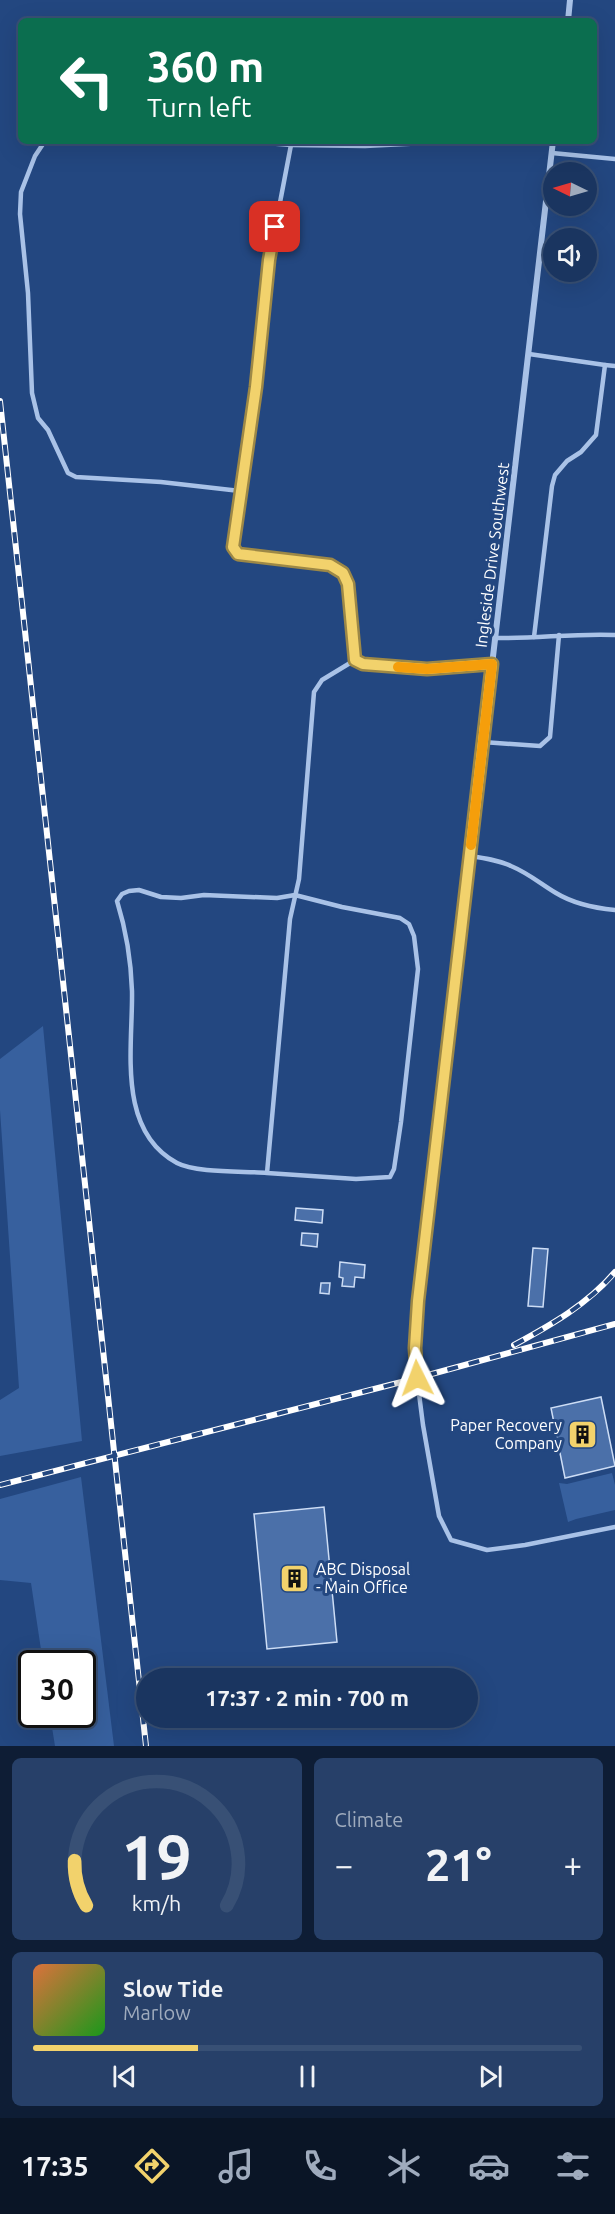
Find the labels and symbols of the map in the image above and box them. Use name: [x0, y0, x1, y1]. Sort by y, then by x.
north arrow: [543, 162, 597, 216]
pin: [249, 201, 300, 252]
street label: Ingleside Drive Southwest: [472, 461, 512, 649]
position arrow: [385, 1346, 449, 1410]
place label: Paper Recovery Company: [450, 1416, 562, 1452]
building icon: Paper Recovery Company: [567, 1418, 599, 1450]
place label: ABC Disposal - Main Office: [316, 1560, 410, 1596]
building icon: ABC Disposal - Main Office: [279, 1562, 311, 1594]
speed limit sign: 30: [18, 1650, 96, 1728]

